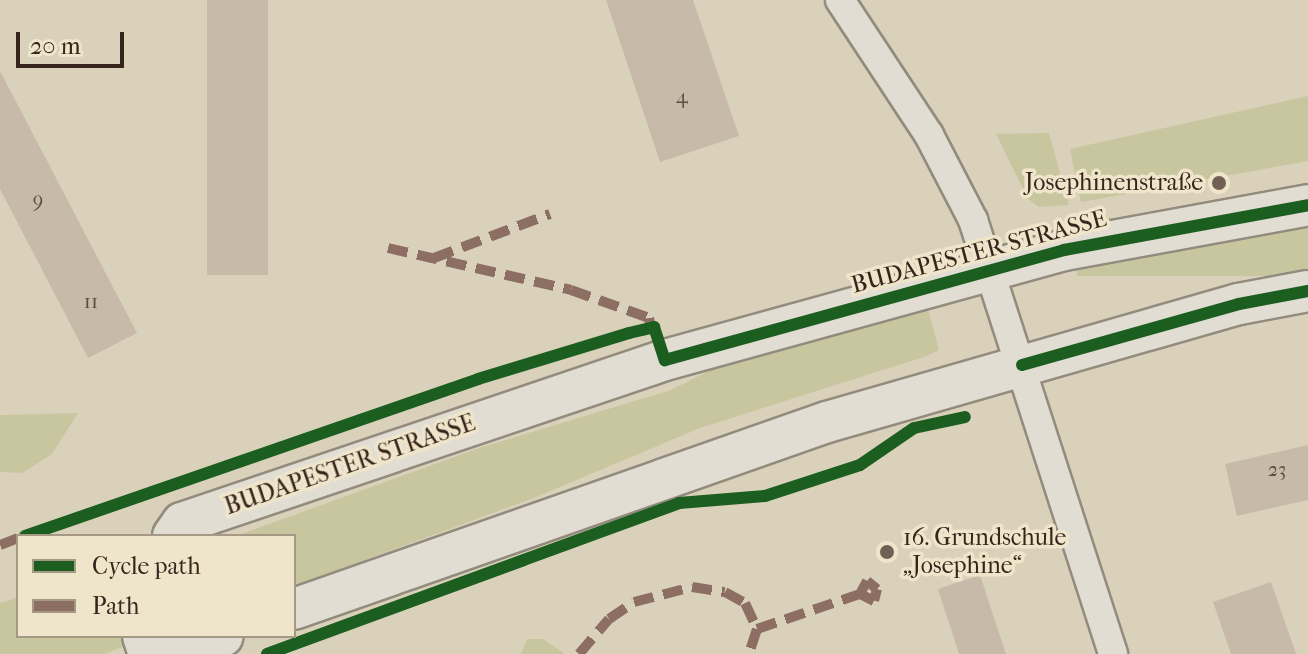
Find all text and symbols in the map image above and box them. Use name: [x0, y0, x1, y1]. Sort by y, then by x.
scale bar: [20, 16, 128, 66]
text: 20 m: [30, 32, 81, 60]
house number: 4: [676, 84, 688, 108]
place label: Josephinenstraße: [1025, 169, 1203, 197]
marker: Josephinenstraße: [1210, 174, 1228, 192]
house number: 9: [33, 188, 43, 212]
street label: BUDAPESTER STRASSE: [848, 204, 1110, 300]
house number: 11: [84, 289, 98, 313]
street label: BUDAPESTER STRASSE: [221, 409, 479, 521]
house number: 23: [1268, 457, 1286, 481]
place label: 16. Grundschule „Josephine“: [903, 524, 1066, 580]
legend: [16, 534, 296, 638]
marker: 16. Grundschule „Josephine“: [878, 543, 896, 561]
text: Cycle path: [92, 552, 201, 580]
text: Path: [92, 592, 139, 620]

